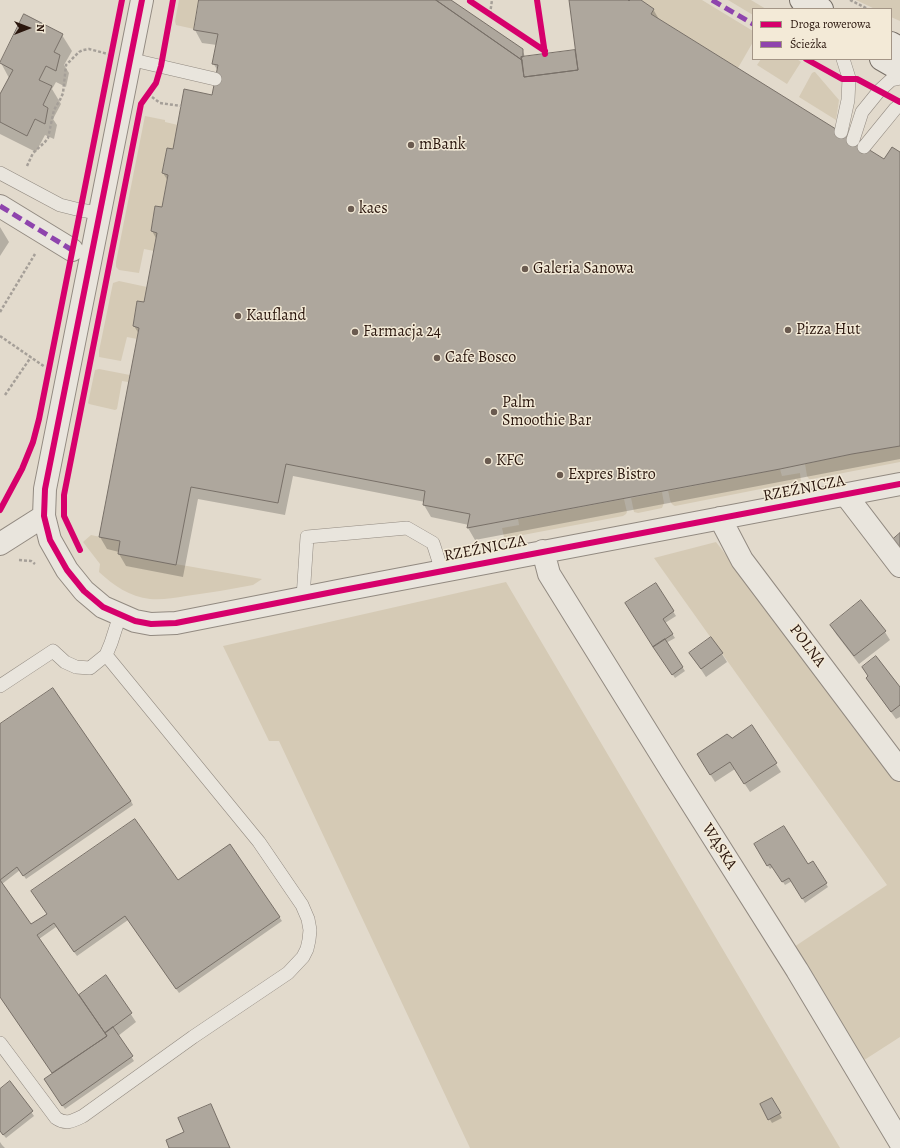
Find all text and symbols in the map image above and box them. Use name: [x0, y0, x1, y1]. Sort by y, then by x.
north arrow: [8, 8, 48, 48]
legend: [752, 8, 892, 60]
text: Droga rowerowa: [790, 16, 871, 32]
text: N: [33, 24, 48, 32]
text: Ścieżka: [790, 36, 827, 52]
place label: mBank: [419, 135, 466, 155]
marker: mBank: [406, 140, 416, 150]
place label: kaes: [359, 199, 388, 219]
marker: kaes: [346, 204, 356, 214]
place label: Galeria Sanowa: [533, 259, 634, 279]
marker: Galeria Sanowa: [520, 264, 530, 274]
place label: Kaufland: [246, 306, 306, 326]
marker: Kaufland: [233, 311, 243, 321]
place label: Pizza Hut: [796, 320, 861, 340]
place label: Farmacja 24: [363, 322, 441, 342]
marker: Pizza Hut: [783, 325, 793, 335]
marker: Farmacja 24: [350, 327, 360, 337]
place label: Cafe Bosco: [445, 348, 516, 368]
marker: Cafe Bosco: [432, 353, 442, 363]
place label: Palm Smoothie Bar: [502, 393, 591, 431]
marker: Palm Smoothie Bar: [489, 407, 499, 417]
place label: KFC: [496, 451, 524, 471]
marker: KFC: [483, 456, 493, 466]
place label: Expres Bistro: [568, 465, 656, 485]
marker: Expres Bistro: [555, 470, 565, 480]
street label: RZEŹNICZA: [761, 472, 847, 506]
street label: RZEŹNICZA: [442, 532, 528, 566]
street label: POLNA: [785, 621, 829, 671]
street label: WĄSKA: [697, 820, 741, 874]

